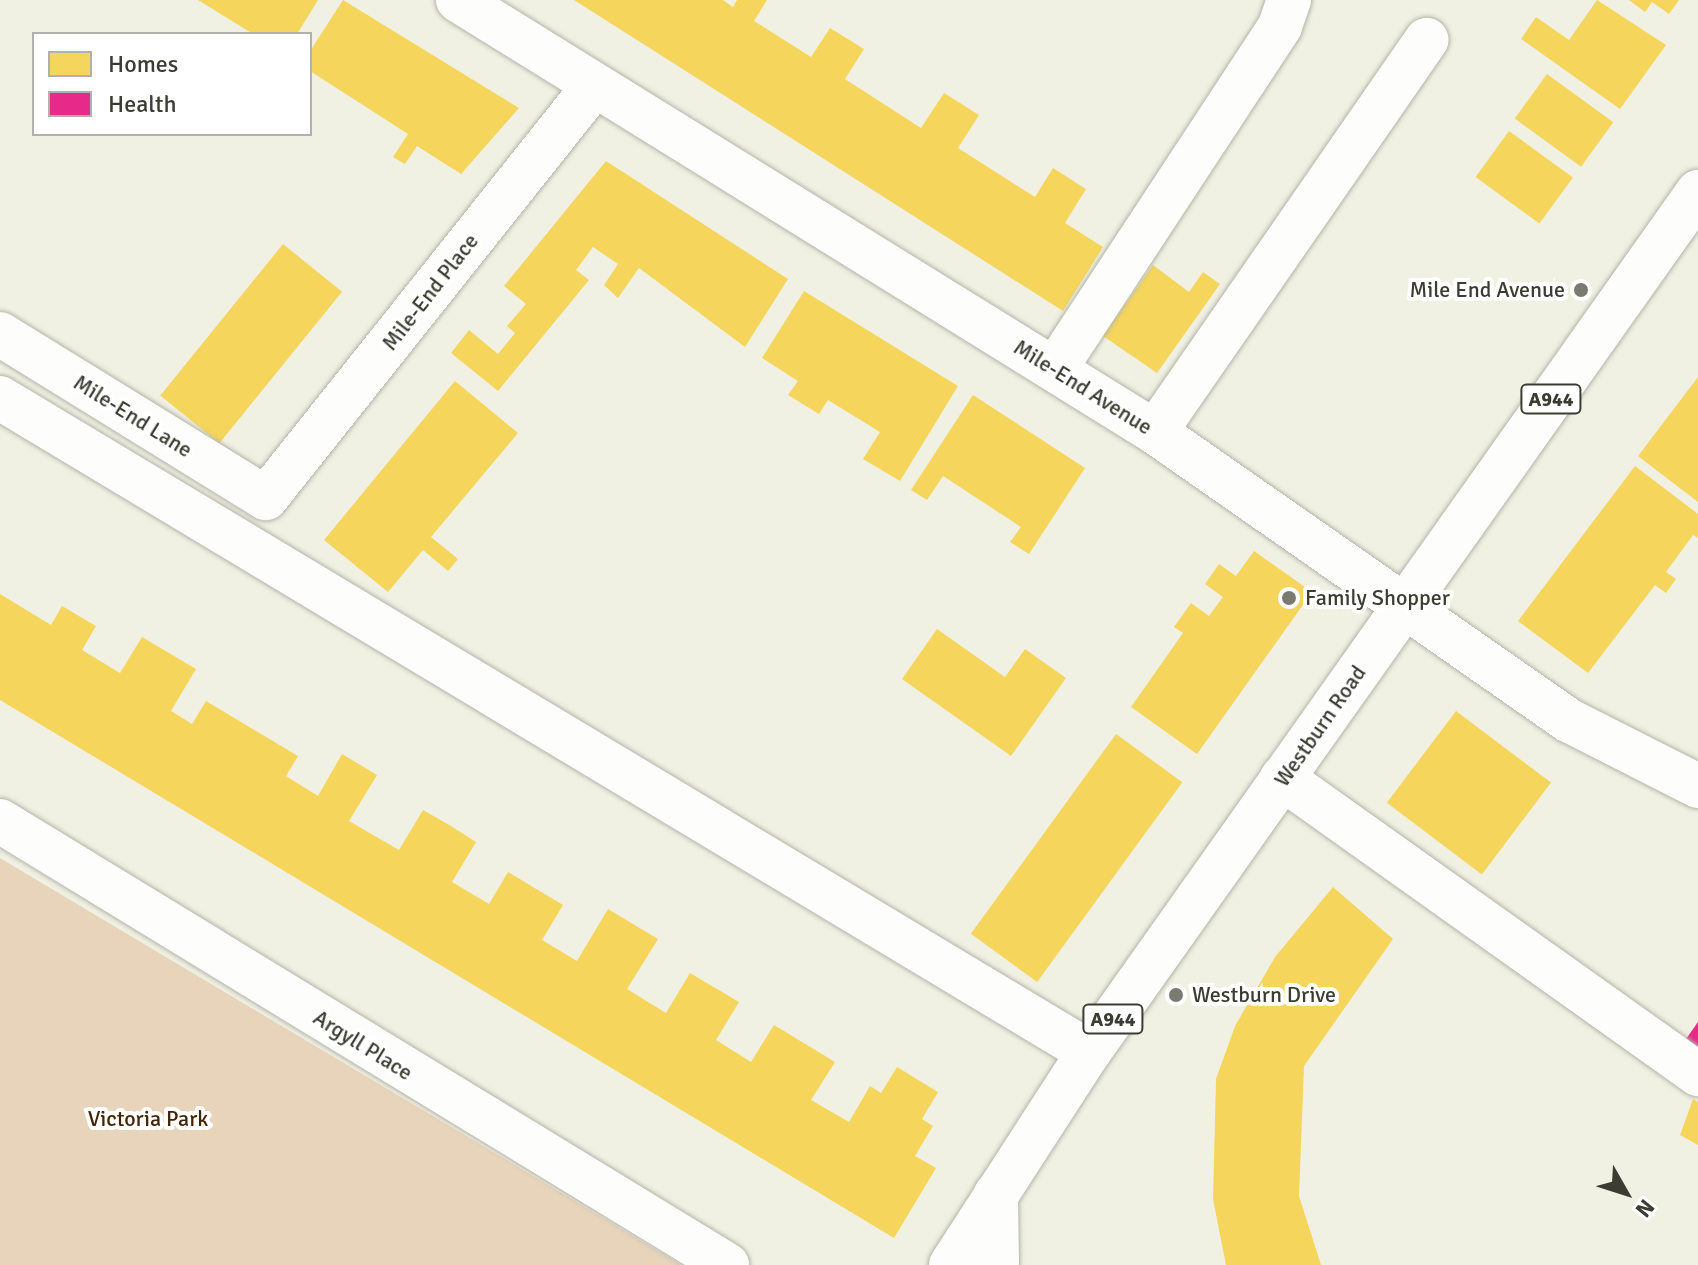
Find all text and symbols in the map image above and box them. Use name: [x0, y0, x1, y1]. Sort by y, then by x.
legend: [32, 32, 312, 136]
text: Homes: [108, 49, 178, 79]
text: Health: [108, 89, 177, 119]
street label: Mile-End Place: [376, 228, 484, 356]
place label: Mile End Avenue: [1409, 277, 1565, 303]
marker: Mile End Avenue: [1572, 281, 1590, 299]
street label: Mile-End Avenue: [1009, 334, 1157, 440]
street label: Mile-End Lane: [69, 369, 197, 463]
road number: A944: [1519, 383, 1583, 415]
place label: Family Shopper: [1305, 585, 1450, 611]
marker: Family Shopper: [1280, 589, 1298, 607]
street label: Westburn Road: [1269, 660, 1371, 792]
place label: Westburn Drive: [1192, 982, 1336, 1008]
marker: Westburn Drive: [1167, 986, 1185, 1004]
road number: A944: [1081, 1003, 1145, 1035]
street label: Argyll Place: [308, 1004, 418, 1086]
park label: Victoria Park: [88, 1106, 208, 1132]
north arrow: [1586, 1153, 1666, 1233]
text: N: [1630, 1194, 1660, 1223]

